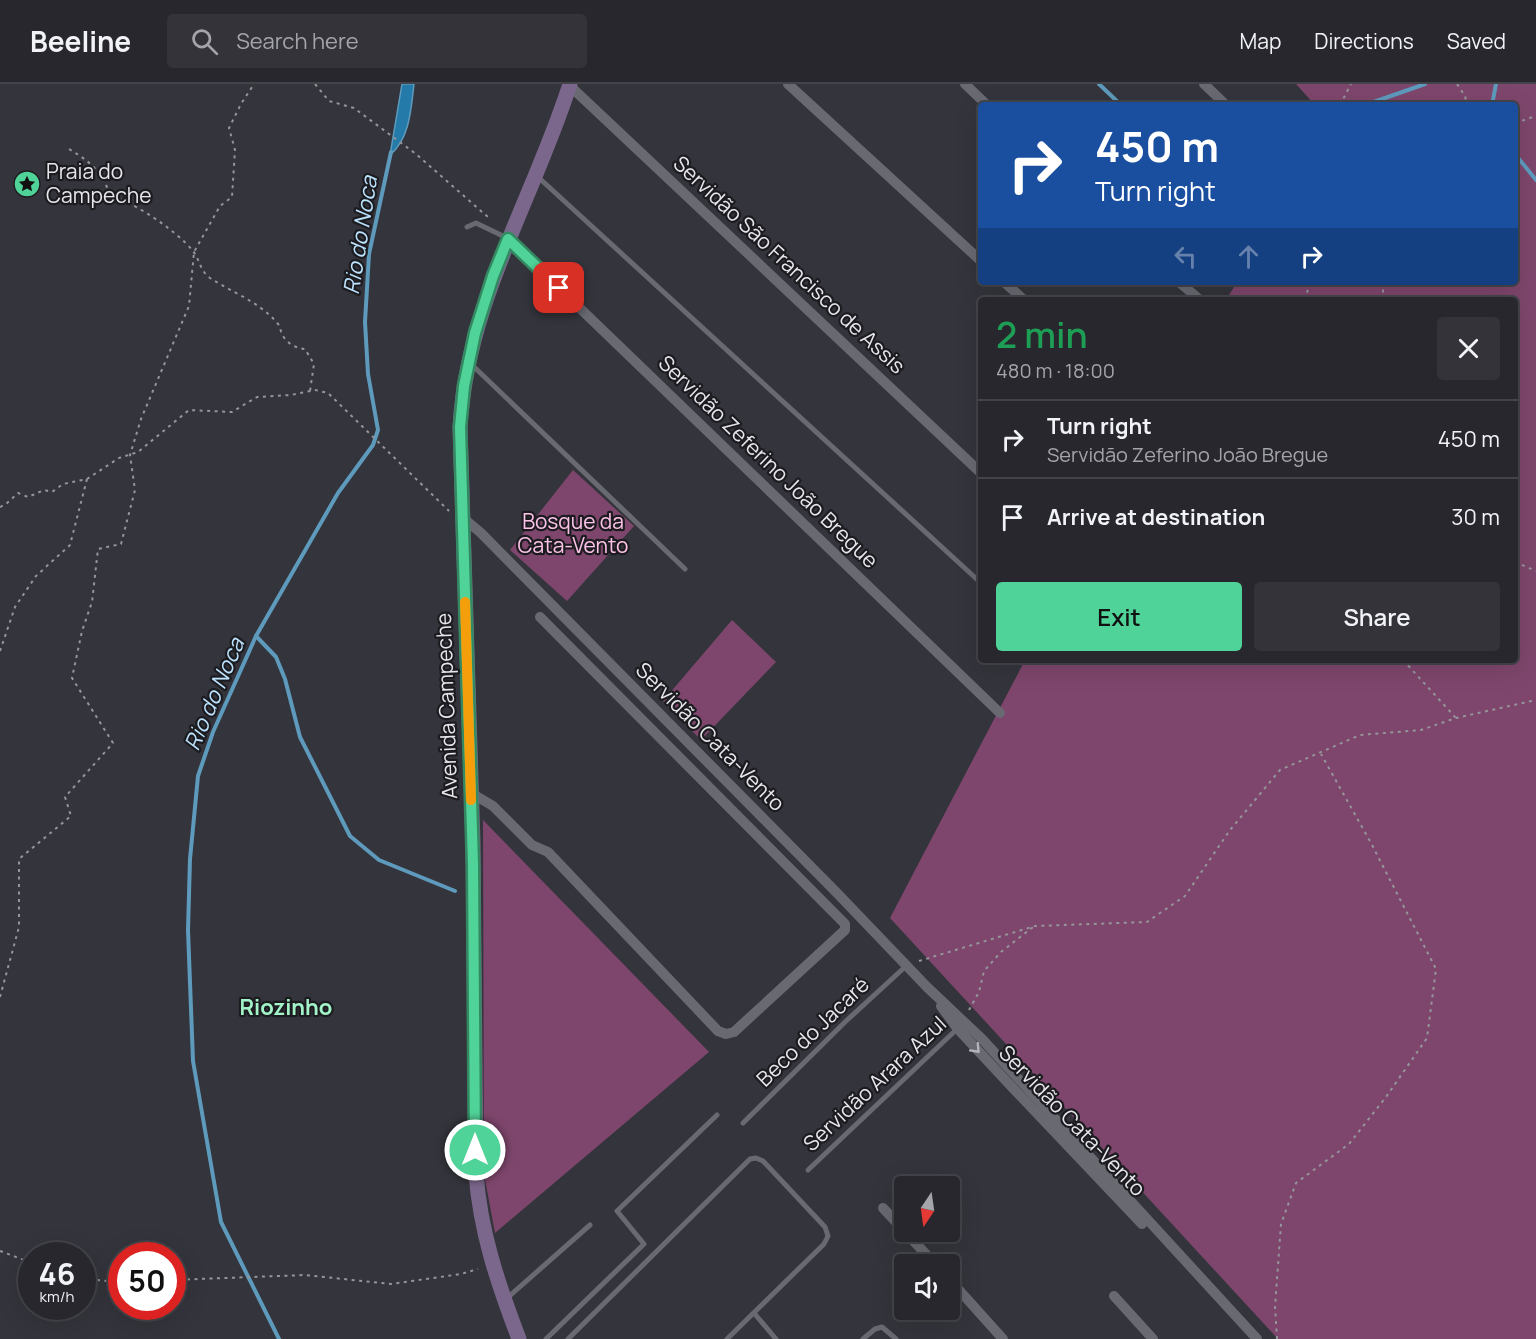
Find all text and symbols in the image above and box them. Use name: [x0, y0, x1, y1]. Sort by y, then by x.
search box: [167, 14, 587, 68]
text: Beeline: [30, 22, 131, 60]
icon: search: [188, 25, 221, 58]
text: Search here: [236, 26, 359, 56]
text: Map: [1240, 27, 1281, 55]
text: Directions: [1314, 27, 1414, 55]
text: Saved: [1447, 27, 1506, 55]
text: 450 m: [1095, 117, 1219, 175]
icon: right: [996, 126, 1074, 204]
street label: Servidão São Francisco de Assis: [668, 149, 912, 379]
place label: Praia do Campeche: [46, 157, 152, 209]
place icon: Praia do Campeche: [12, 169, 42, 199]
water label: Rio do Noca: [336, 172, 384, 296]
text: Turn right: [1095, 172, 1216, 209]
icon: left: [1169, 240, 1202, 273]
icon: ahead: [1232, 240, 1265, 273]
icon: right: [1295, 240, 1328, 273]
pin: [533, 262, 584, 313]
icon: arrive: [542, 271, 575, 304]
text: 2 min: [996, 310, 1088, 359]
button: close: [1437, 317, 1500, 380]
street label: Servidão Zeferino João Bregue: [653, 349, 885, 574]
text: 480 m · 18:00: [996, 357, 1115, 384]
text: Turn right: [1047, 411, 1152, 441]
icon: right: [996, 423, 1029, 456]
text: 450 m: [1438, 424, 1500, 454]
text: Servidão Zeferino João Bregue: [1047, 441, 1328, 468]
icon: arrive: [996, 501, 1029, 534]
text: Arrive at destination: [1047, 502, 1265, 532]
text: 30 m: [1451, 502, 1500, 532]
park label: Bosque da Cata-Vento: [518, 507, 628, 559]
button: Exit: [996, 582, 1242, 651]
button: Share: [1254, 582, 1500, 651]
street label: Avenida Campeche: [429, 613, 463, 799]
water label: Rio do Noca: [177, 632, 252, 755]
street label: Servidão Cata-Vento: [630, 656, 791, 817]
street label: Beco do Jacaré: [750, 970, 875, 1092]
district label: Riozinho: [240, 992, 332, 1022]
street label: Servidão Arara Azul: [797, 1010, 952, 1157]
street label: Servidão Cata-Vento: [993, 1039, 1152, 1202]
one-way arrow: [969, 1042, 980, 1053]
position arrow: [443, 1118, 507, 1182]
north arrow: [894, 1176, 960, 1242]
map controls: [894, 1176, 960, 1320]
speed limit sign: 50: [108, 1242, 186, 1320]
text: 46: [39, 1253, 75, 1294]
button: sound: [894, 1254, 960, 1320]
text: km/h: [40, 1286, 74, 1307]

